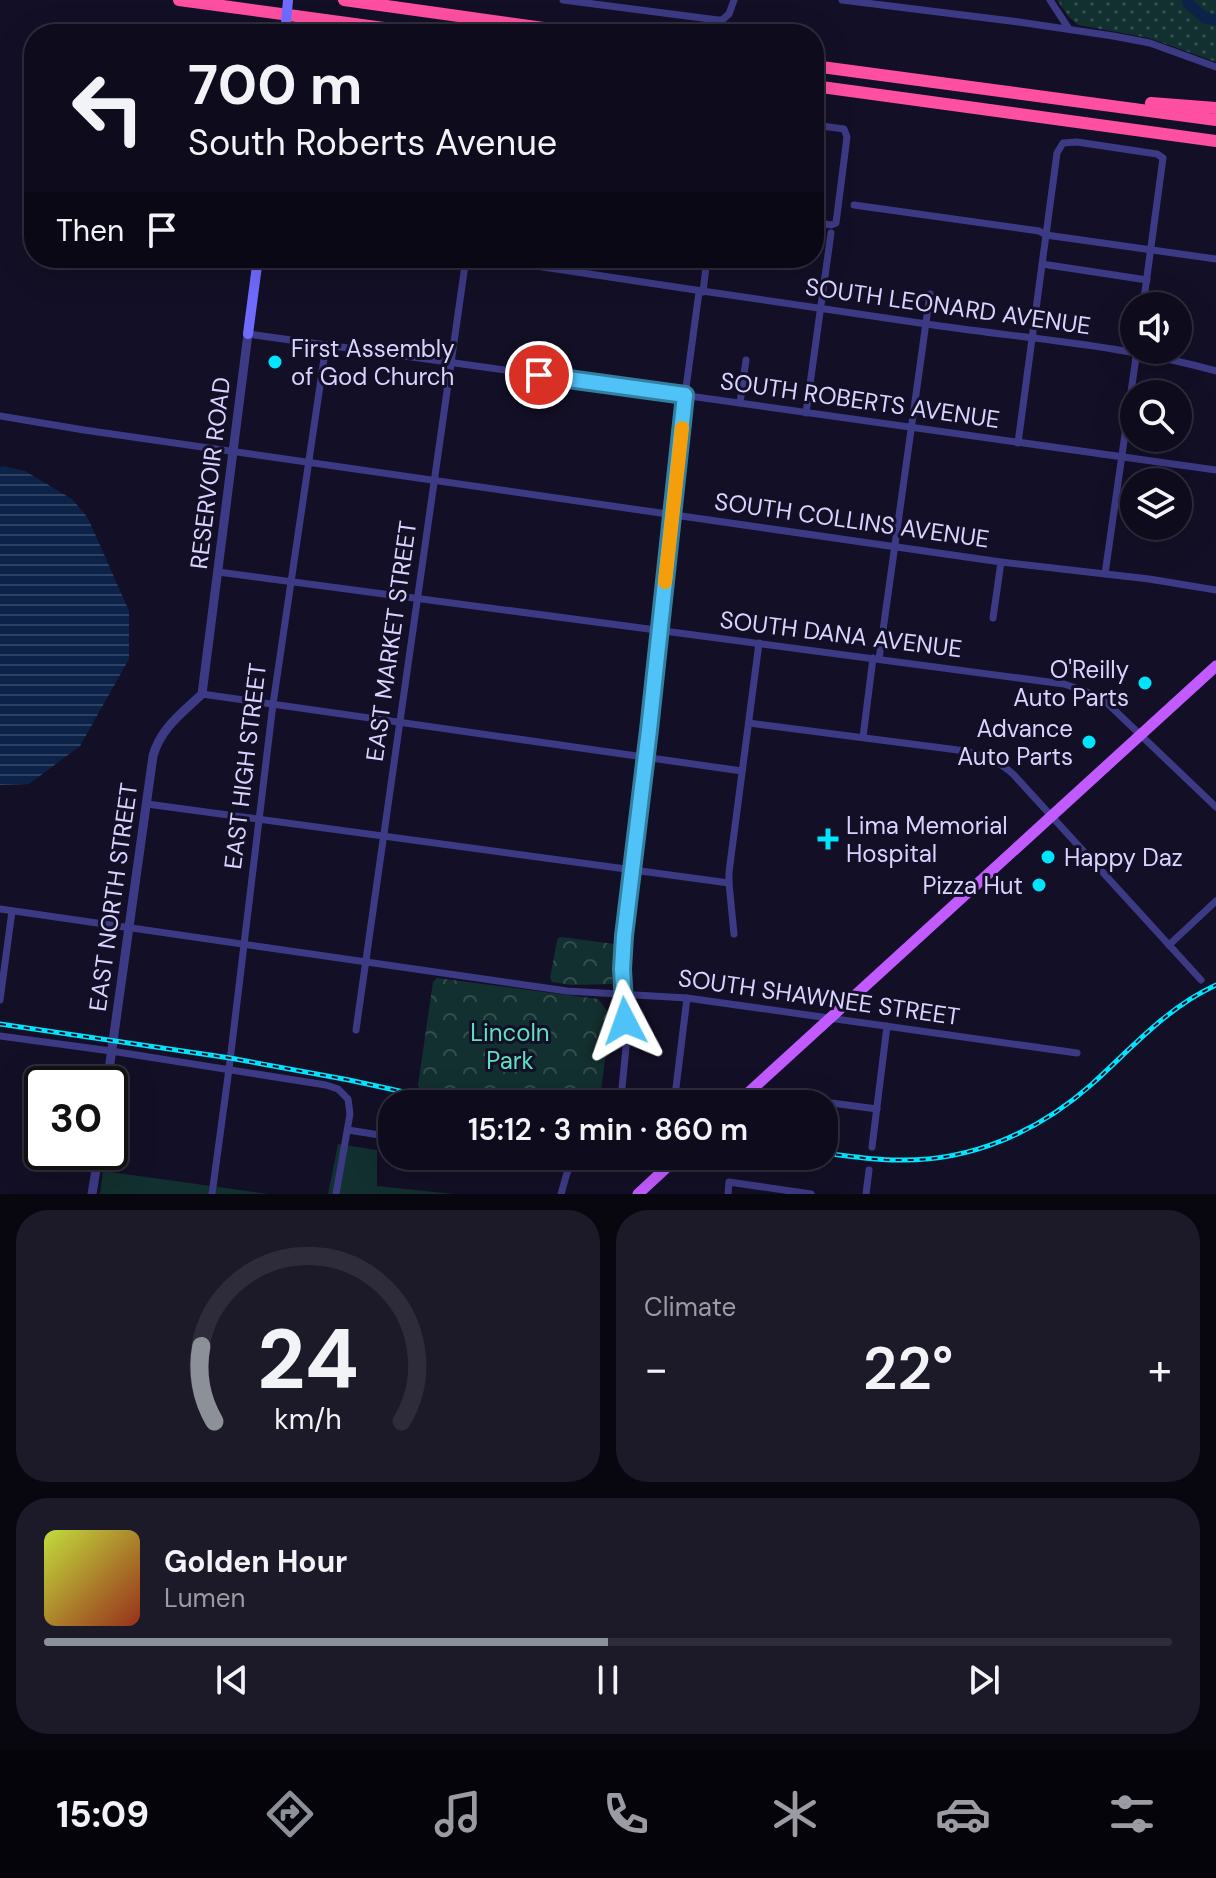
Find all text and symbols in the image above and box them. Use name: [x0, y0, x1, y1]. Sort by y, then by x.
text: 700 m: [188, 48, 362, 121]
icon: left: [56, 56, 160, 160]
text: South Roberts Avenue: [188, 119, 557, 166]
icon: arrive: [140, 208, 184, 252]
text: Then: [56, 211, 124, 250]
street label: SOUTH LEONARD AVENUE: [803, 271, 1093, 341]
map controls: [1120, 292, 1192, 540]
button: sound: [1120, 292, 1192, 364]
place label: First Assembly of God Church: [291, 333, 455, 392]
pin: [505, 341, 573, 409]
marker: First Assembly of God Church: [266, 353, 284, 371]
icon: arrive: [517, 353, 561, 397]
street label: SOUTH ROBERTS AVENUE: [718, 365, 1002, 435]
street label: RESERVOIR ROAD: [183, 375, 237, 571]
button: search: [1120, 380, 1192, 452]
button: layers: [1120, 468, 1192, 540]
street label: SOUTH COLLINS AVENUE: [713, 485, 991, 555]
street label: EAST MARKET STREET: [359, 519, 423, 763]
street label: SOUTH DANA AVENUE: [718, 604, 964, 664]
place label: O'Reilly Auto Parts: [1013, 654, 1129, 713]
street label: EAST HIGH STREET: [217, 661, 273, 871]
marker: O'Reilly Auto Parts: [1136, 674, 1154, 692]
place label: Advance Auto Parts: [957, 713, 1073, 772]
marker: Advance Auto Parts: [1080, 733, 1098, 751]
street label: EAST NORTH STREET: [82, 781, 144, 1013]
place label: Lima Memorial Hospital: [846, 810, 1008, 869]
marker: Lima Memorial Hospital: [817, 828, 839, 850]
place label: Happy Daz: [1064, 842, 1183, 873]
marker: Happy Daz: [1039, 848, 1057, 866]
place label: Pizza Hut: [922, 870, 1023, 901]
marker: Pizza Hut: [1030, 876, 1048, 894]
street label: SOUTH SHAWNEE STREET: [676, 962, 962, 1032]
position arrow: [583, 979, 667, 1063]
park label: Lincoln Park: [470, 1017, 550, 1076]
speed limit sign: 30: [24, 1066, 128, 1170]
text: 15:12 · 3 min · 860 m: [468, 1110, 748, 1149]
text: Climate: [644, 1290, 736, 1324]
text: 24: [257, 1305, 359, 1414]
text: 22°: [863, 1329, 953, 1408]
text: −: [644, 1340, 668, 1398]
text: +: [1148, 1340, 1172, 1398]
text: km/h: [274, 1401, 342, 1438]
text: Golden Hour: [164, 1542, 347, 1581]
text: Lumen: [164, 1581, 245, 1615]
icon: previous: [210, 1658, 254, 1702]
icon: pause: [586, 1658, 630, 1702]
icon: next: [962, 1658, 1006, 1702]
icon: directions: [262, 1786, 318, 1842]
icon: music: [430, 1786, 486, 1842]
icon: phone: [598, 1786, 654, 1842]
icon: climate: [767, 1786, 823, 1842]
icon: car: [935, 1786, 991, 1842]
icon: filters: [1104, 1786, 1160, 1842]
text: 15:09: [56, 1791, 149, 1838]

